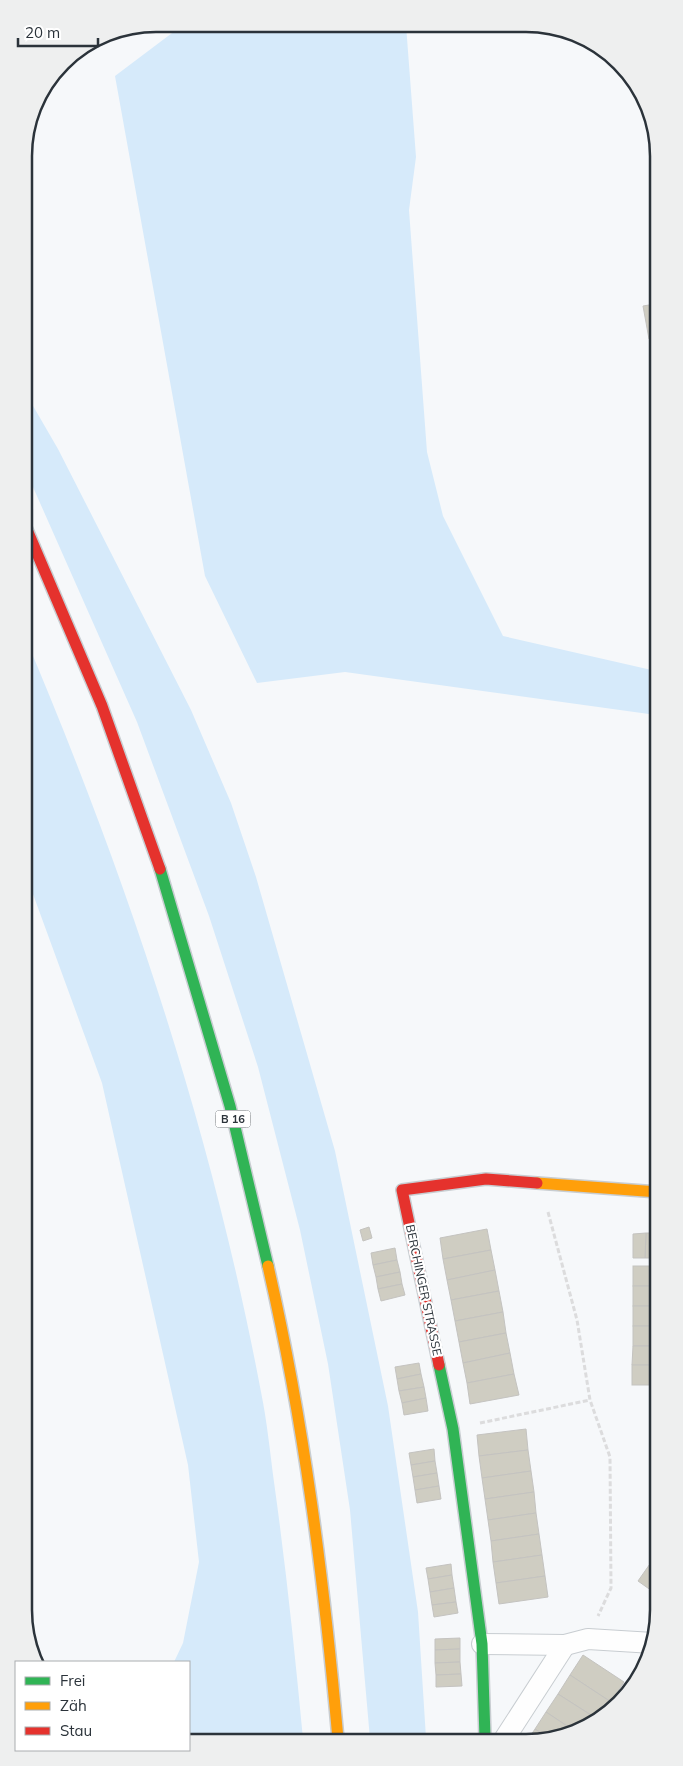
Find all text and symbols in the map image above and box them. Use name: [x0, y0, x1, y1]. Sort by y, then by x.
scale bar: [18, 15, 98, 47]
text: 20 m: [25, 23, 60, 42]
road number: B 16: [216, 1110, 250, 1128]
street label: BERCHINGER STRASSE: [403, 1223, 445, 1357]
legend: [15, 1661, 190, 1751]
text: Frei: [60, 1671, 85, 1690]
text: Zäh: [60, 1696, 87, 1715]
text: Stau: [60, 1721, 92, 1740]

